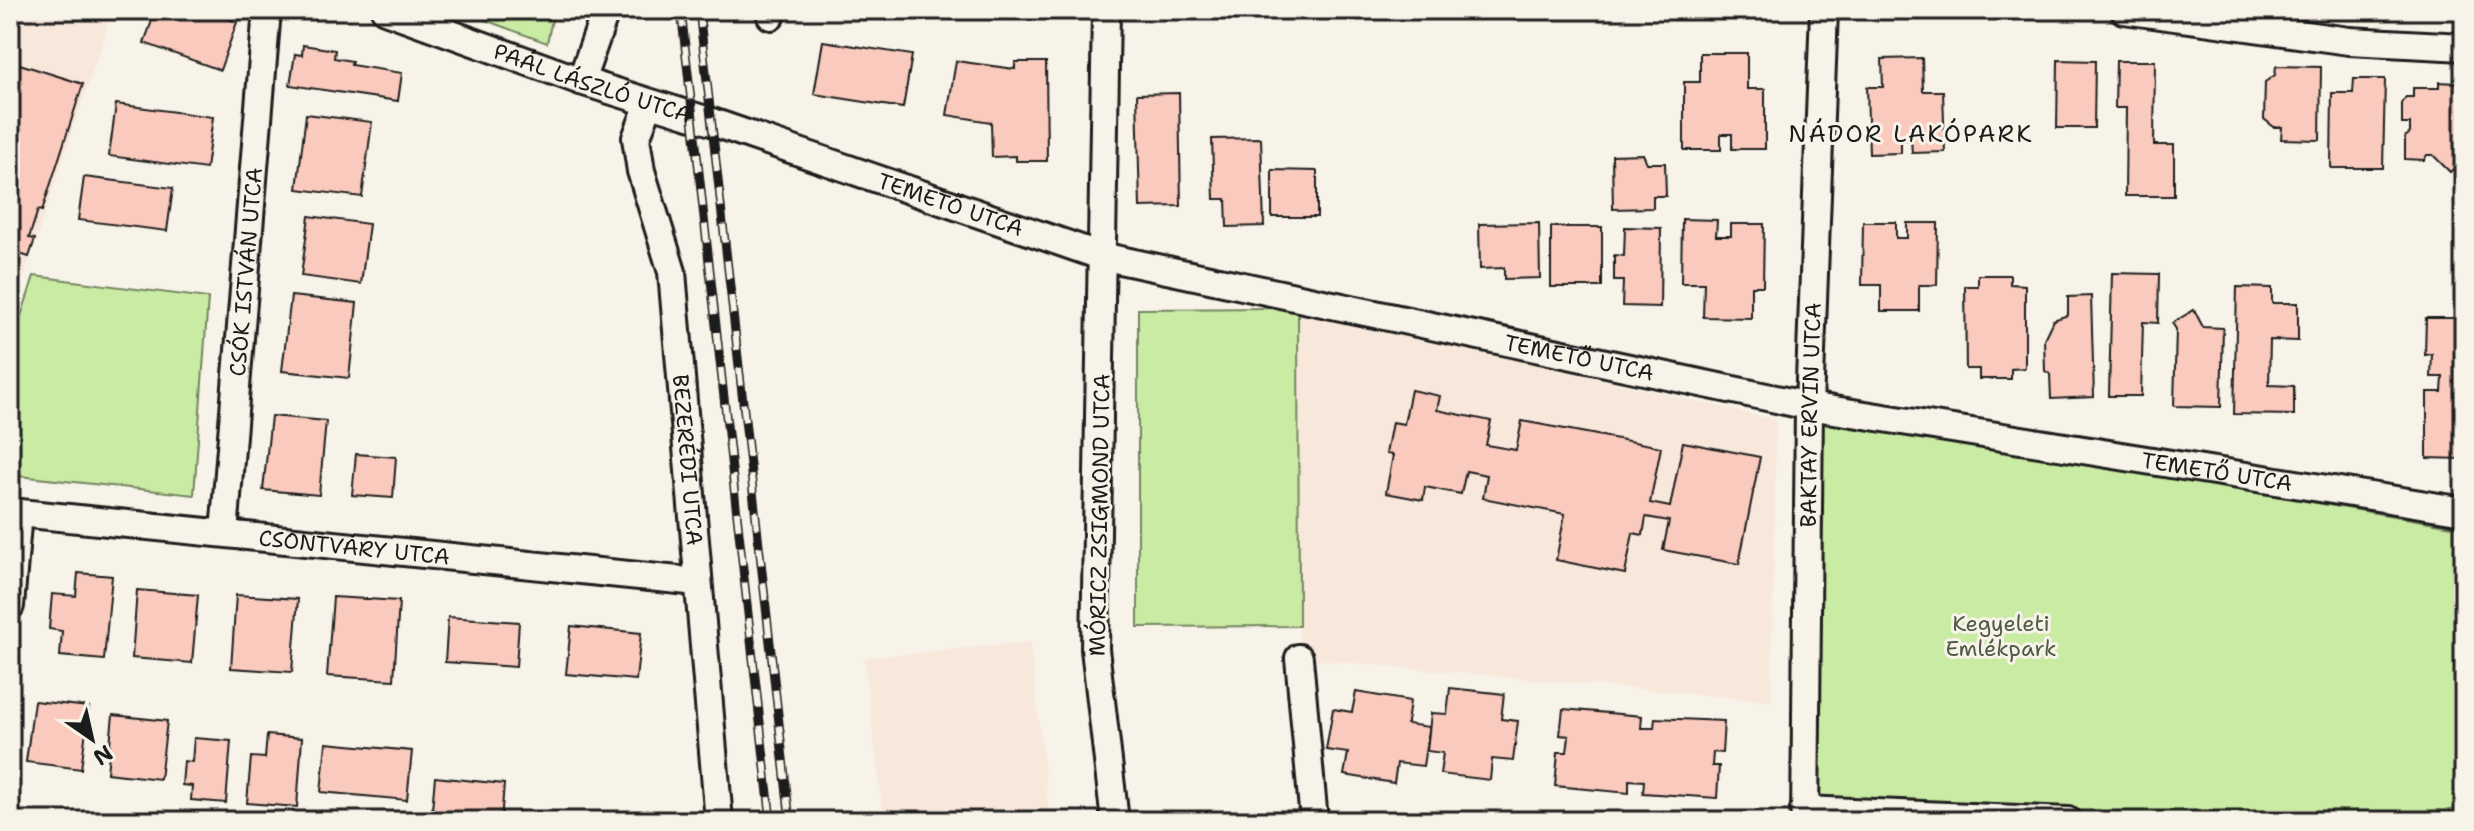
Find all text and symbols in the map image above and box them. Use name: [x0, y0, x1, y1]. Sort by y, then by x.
street label: PAÁL LÁSZLÓ UTCA: [490, 37, 695, 130]
district label: NÁDOR LAKÓPARK: [1788, 118, 2034, 150]
street label: CSÓK ISTVÁN UTCA: [223, 166, 269, 378]
street label: TEMETŐ UTCA: [874, 166, 1027, 243]
street label: BAKTAY ERVIN UTCA: [1794, 302, 1828, 528]
street label: TEMETŐ UTCA: [1502, 328, 1656, 388]
street label: BEZERÉDI UTCA: [666, 373, 709, 547]
street label: MÓRICZ ZSIGMOND UTCA: [1083, 373, 1116, 657]
street label: TEMETŐ UTCA: [2140, 446, 2294, 498]
street label: CSONTVÁRY UTCA: [257, 523, 451, 572]
park label: Kegyeleti Emlékpark: [1945, 609, 2057, 663]
north arrow: [52, 699, 132, 779]
text: N: [88, 738, 118, 772]

